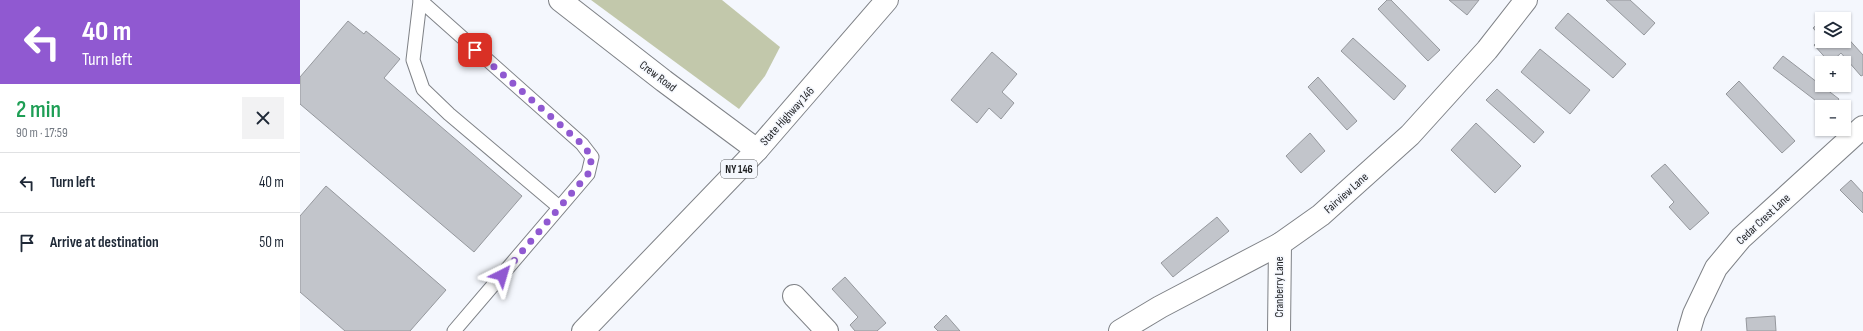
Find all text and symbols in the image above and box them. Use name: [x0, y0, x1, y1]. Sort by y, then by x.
map controls: [1815, 12, 1851, 136]
button: layers: [1815, 12, 1851, 48]
text: 40 m: [82, 15, 131, 48]
icon: left: [16, 16, 68, 68]
pin: [458, 33, 492, 67]
icon: arrive: [464, 39, 486, 61]
text: Turn left: [82, 49, 133, 70]
button: +: [1815, 56, 1851, 92]
street label: Crew Road: [636, 58, 679, 95]
street label: State Highway 146: [757, 84, 818, 149]
text: 2 min: [16, 95, 61, 124]
button: close: [242, 97, 284, 139]
button: −: [1815, 100, 1851, 136]
text: 90 m · 17:59: [16, 125, 68, 141]
road number: NY 146: [721, 160, 757, 178]
street label: Fairview Lane: [1321, 170, 1372, 217]
icon: left: [16, 172, 38, 194]
text: Turn left: [50, 173, 95, 192]
text: 40 m: [259, 173, 284, 192]
street label: Cedar Crest Lane: [1733, 190, 1794, 248]
icon: arrive: [16, 232, 38, 254]
text: Arrive at destination: [50, 233, 159, 252]
text: 50 m: [259, 233, 284, 252]
position arrow: [481, 254, 523, 296]
street label: Cranberry Lane: [1272, 256, 1287, 318]

